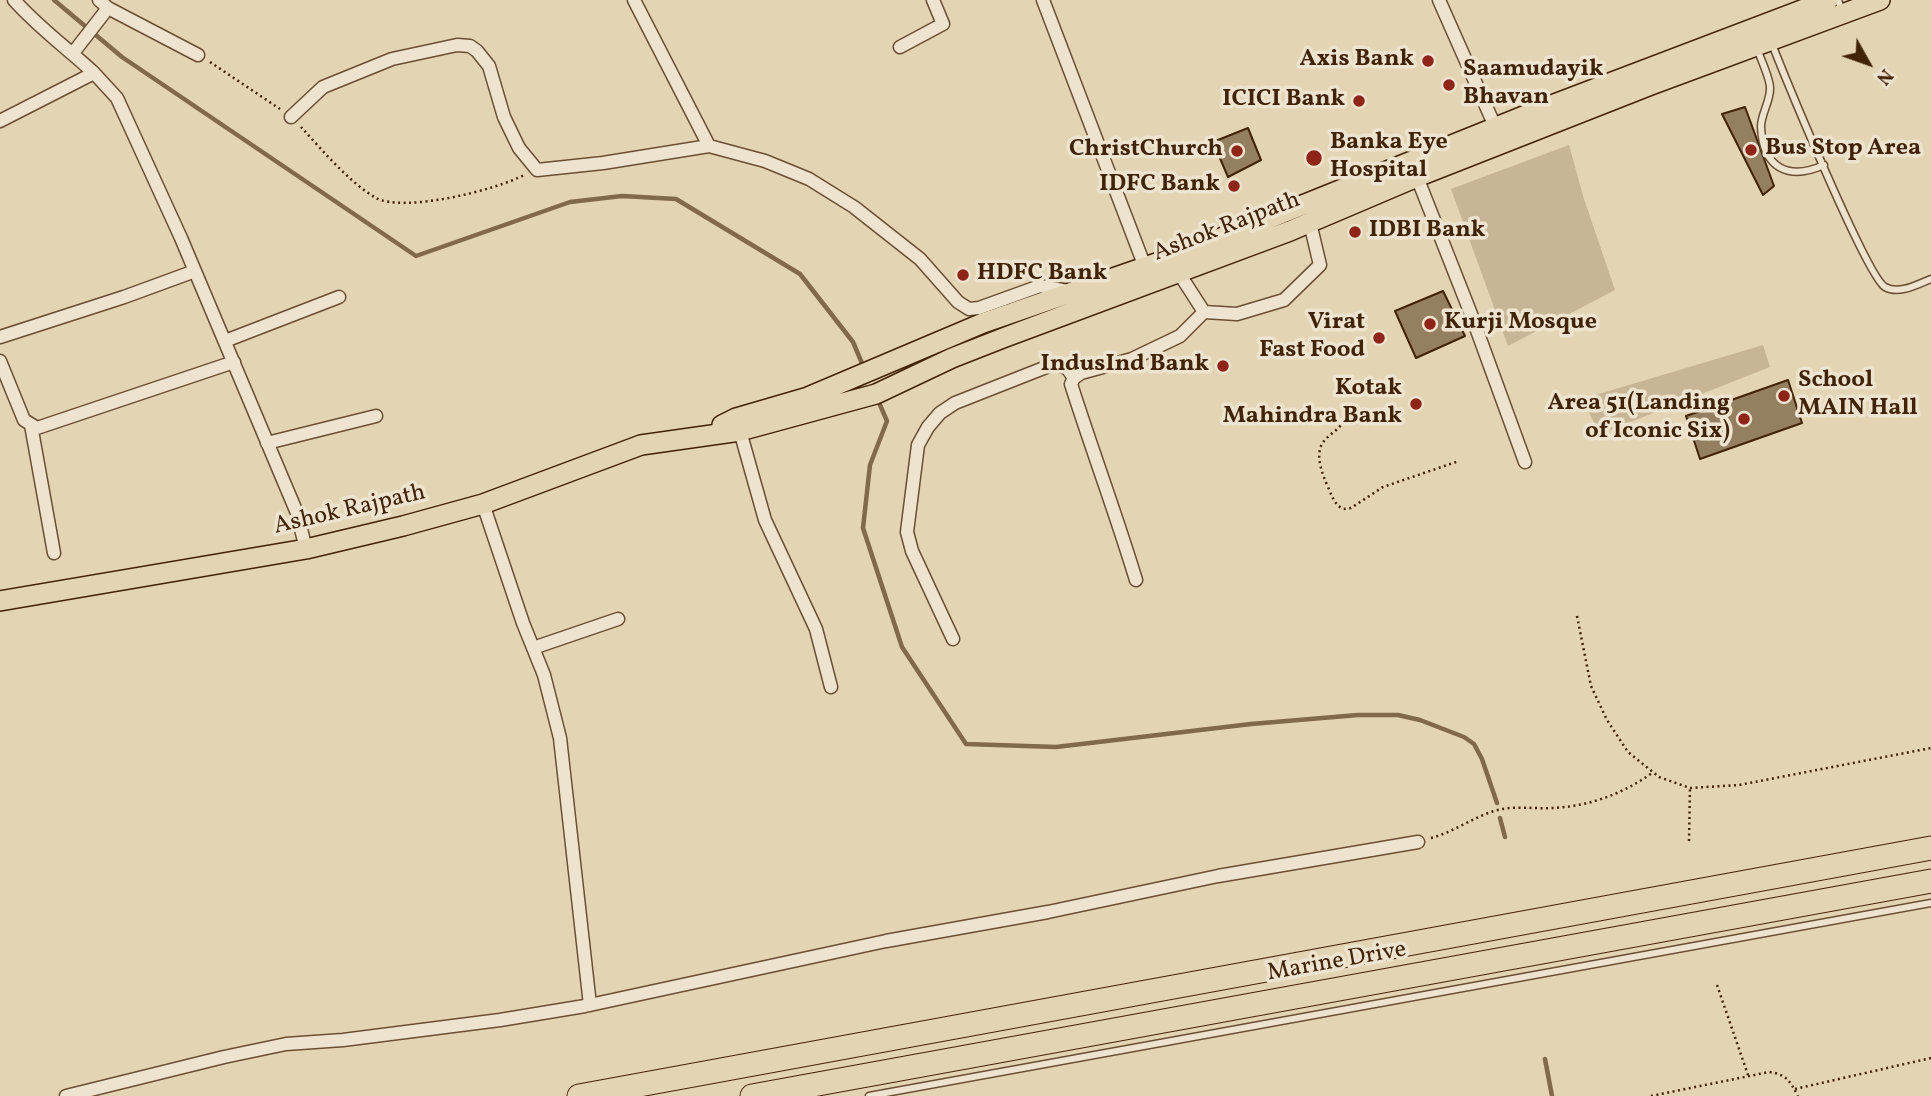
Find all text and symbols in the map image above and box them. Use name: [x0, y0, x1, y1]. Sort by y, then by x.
north arrow: [1833, 28, 1903, 98]
place label: Axis Bank: [1299, 47, 1414, 75]
marker: Axis Bank: [1420, 53, 1436, 69]
place label: Saamudayik Bhavan: [1463, 57, 1604, 113]
text: N: [1870, 63, 1898, 90]
marker: Saamudayik Bhavan: [1441, 77, 1457, 93]
place label: ICICI Bank: [1222, 87, 1345, 115]
marker: ICICI Bank: [1351, 93, 1367, 109]
place label: Banka Eye Hospital: [1330, 130, 1448, 186]
place label: Bus Stop Area: [1765, 136, 1921, 164]
place label: ChristChurch: [1069, 137, 1223, 165]
marker: Bus Stop Area: [1743, 142, 1759, 158]
marker: ChristChurch: [1229, 143, 1245, 159]
marker: Banka Eye Hospital: [1304, 148, 1324, 168]
place label: IDFC Bank: [1099, 172, 1220, 200]
marker: IDFC Bank: [1226, 178, 1242, 194]
street label: Ashok Rajpath: [1149, 187, 1305, 269]
place label: IDBI Bank: [1369, 218, 1485, 246]
marker: IDBI Bank: [1347, 224, 1363, 240]
place label: HDFC Bank: [977, 261, 1107, 289]
marker: HDFC Bank: [955, 267, 971, 283]
place label: Virat Fast Food: [1259, 310, 1365, 366]
place label: Kurji Mosque: [1444, 310, 1597, 338]
marker: Kurji Mosque: [1422, 316, 1438, 332]
marker: Virat Fast Food: [1371, 330, 1387, 346]
place label: IndusInd Bank: [1040, 352, 1209, 380]
marker: IndusInd Bank: [1215, 358, 1231, 374]
place label: School MAIN Hall: [1798, 368, 1918, 424]
place label: Kotak Mahindra Bank: [1223, 376, 1402, 432]
marker: School MAIN Hall: [1776, 388, 1792, 404]
place label: Area 51(Landing of Iconic Six): [1547, 391, 1730, 447]
marker: Kotak Mahindra Bank: [1408, 396, 1424, 412]
marker: Area 51(Landing of Iconic Six): [1736, 411, 1752, 427]
street label: Ashok Rajpath: [271, 480, 429, 542]
street label: Marine Drive: [1265, 937, 1409, 989]

